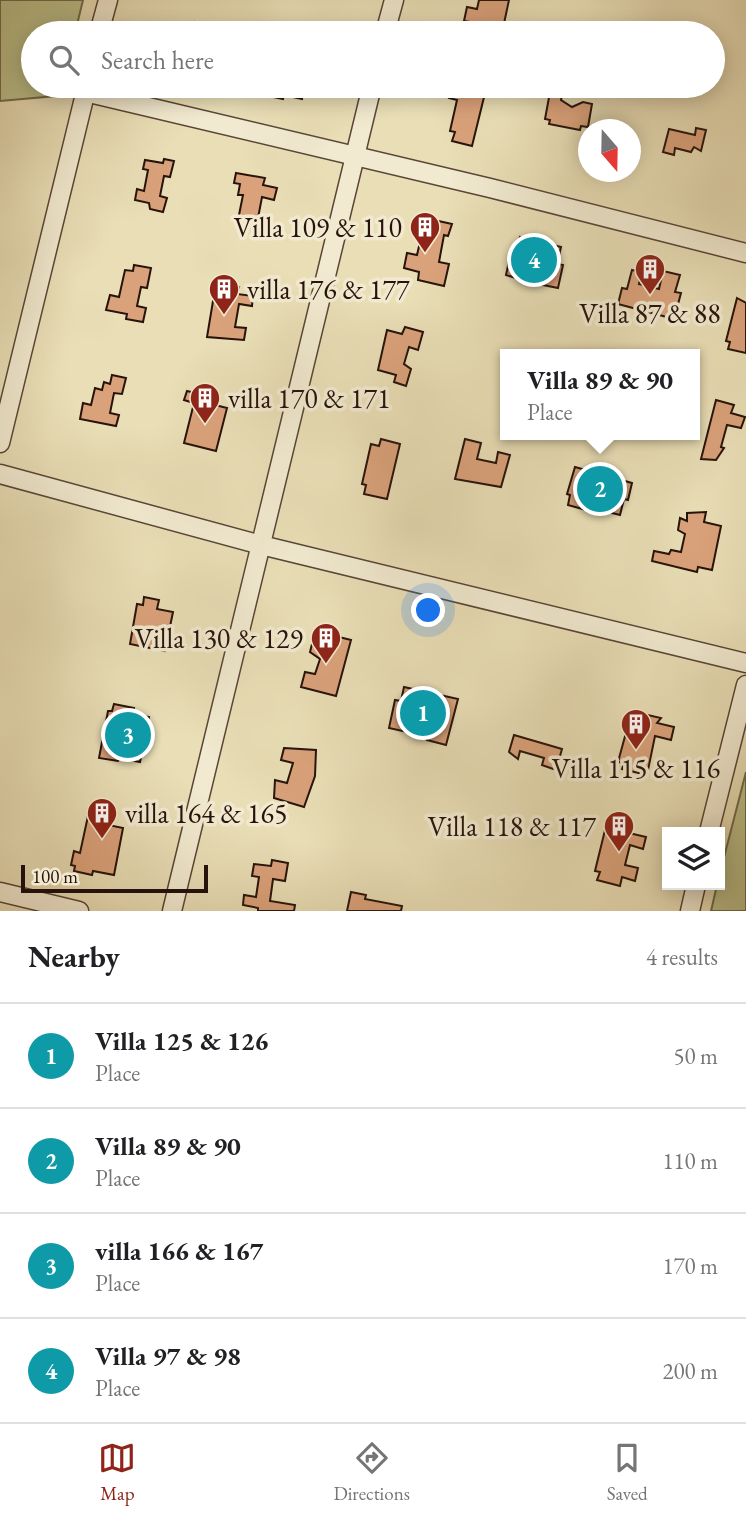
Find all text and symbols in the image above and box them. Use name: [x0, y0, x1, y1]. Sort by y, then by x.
search box: [21, 21, 725, 98]
icon: search: [45, 41, 83, 79]
text: Search here: [101, 43, 214, 77]
north arrow: [578, 119, 641, 182]
place label: Villa 109 & 110: [234, 209, 402, 245]
building icon: Villa 109 & 110: [408, 210, 442, 254]
pin: 4: [511, 234, 557, 286]
building icon: Villa 87 & 88: [633, 252, 667, 296]
place label: villa 176 & 177: [247, 271, 410, 307]
building icon: villa 176 & 177: [207, 272, 241, 316]
place label: Villa 87 & 88: [579, 295, 721, 331]
popup: [500, 349, 700, 440]
text: Villa 89 & 90: [527, 363, 673, 397]
place label: villa 170 & 171: [228, 380, 390, 416]
building icon: villa 170 & 171: [188, 381, 222, 425]
text: Place: [527, 397, 572, 427]
pin: 2: [577, 463, 623, 515]
your location: [411, 593, 445, 627]
place label: Villa 130 & 129: [135, 620, 303, 656]
building icon: Villa 130 & 129: [309, 621, 343, 665]
pin: 1: [400, 687, 446, 739]
building icon: Villa 115 & 116: [619, 707, 653, 751]
pin: 3: [105, 709, 151, 761]
place label: Villa 115 & 116: [552, 750, 720, 786]
place label: villa 164 & 165: [125, 795, 287, 831]
building icon: villa 164 & 165: [85, 796, 119, 840]
place label: Villa 118 & 117: [428, 808, 597, 844]
building icon: Villa 118 & 117: [602, 809, 636, 853]
map controls: [662, 827, 725, 890]
button: layers: [662, 827, 725, 890]
scale bar: [21, 862, 208, 894]
text: 100 m: [32, 864, 78, 889]
text: Nearby: [28, 937, 120, 976]
text: 4 results: [646, 942, 718, 972]
text: Villa 125 & 126: [95, 1024, 268, 1058]
text: 1: [45, 1041, 57, 1071]
text: 50 m: [673, 1041, 718, 1071]
text: Place: [95, 1058, 140, 1088]
text: Villa 89 & 90: [95, 1129, 241, 1163]
text: 2: [45, 1146, 57, 1176]
text: 110 m: [662, 1146, 718, 1176]
text: Place: [95, 1163, 140, 1193]
text: villa 166 & 167: [95, 1234, 263, 1268]
text: 3: [45, 1251, 57, 1281]
text: 170 m: [662, 1251, 718, 1281]
text: Place: [95, 1268, 140, 1298]
text: Villa 97 & 98: [95, 1339, 241, 1373]
text: 4: [45, 1356, 57, 1386]
text: 200 m: [662, 1356, 718, 1386]
text: Place: [95, 1373, 140, 1403]
tab: Map: [98, 1439, 136, 1506]
tab: Directions: [333, 1439, 410, 1506]
tab: Saved: [607, 1439, 648, 1506]

